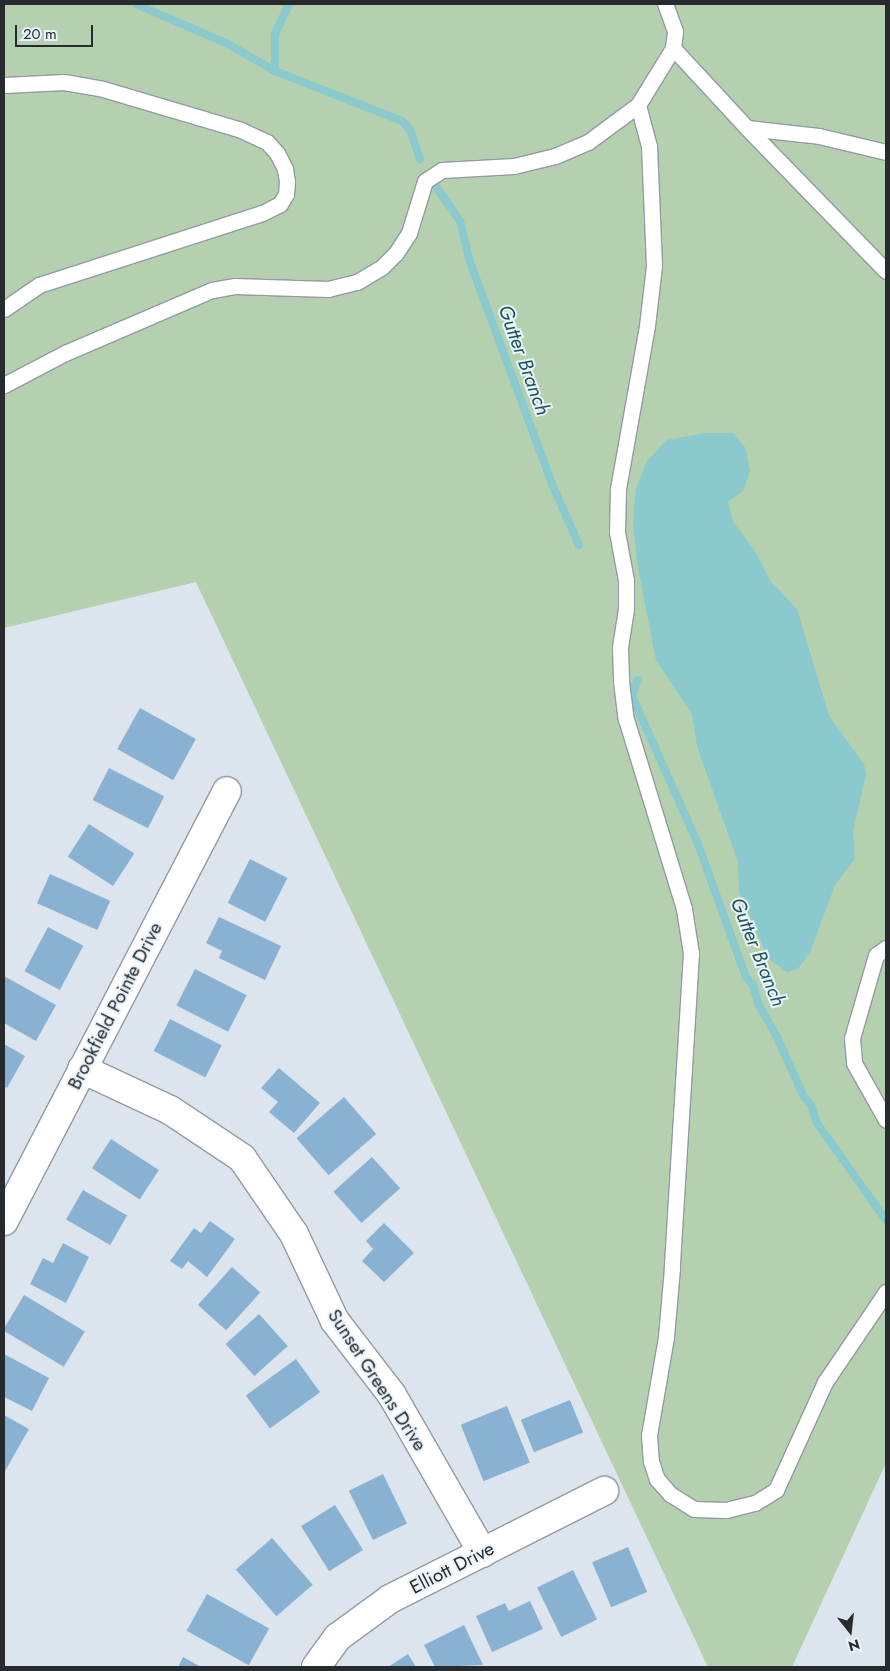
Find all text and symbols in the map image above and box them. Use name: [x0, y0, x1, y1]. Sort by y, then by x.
scale bar: [18, 15, 95, 47]
text: 20 m: [23, 23, 57, 45]
water label: Gutter Branch: [493, 302, 555, 418]
water label: Gutter Branch: [725, 894, 791, 1010]
street label: Brookfield Pointe Drive: [63, 919, 167, 1093]
street label: Sunset Greens Drive: [323, 1305, 431, 1455]
street label: Elliott Drive: [406, 1537, 498, 1599]
north arrow: [825, 1606, 875, 1656]
text: N: [846, 1634, 862, 1657]

